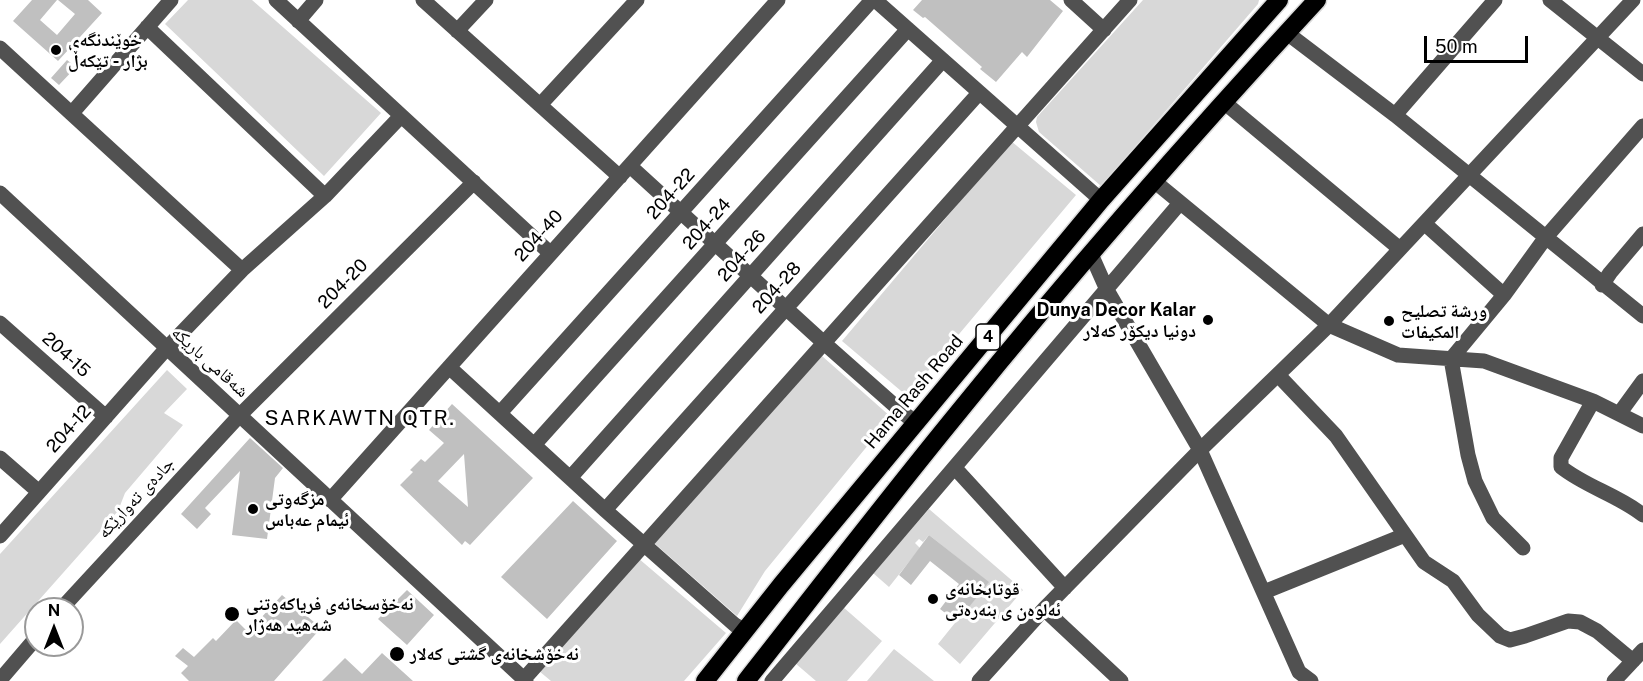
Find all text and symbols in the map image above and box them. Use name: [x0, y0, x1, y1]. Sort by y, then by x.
scale bar: [1427, 24, 1530, 62]
place label: خوێندنگەی بژار - تێکەڵ: [68, 29, 148, 72]
text: 50 m: [1435, 36, 1478, 57]
marker: خوێندنگەی بژار - تێکەڵ: [49, 43, 63, 57]
street label: 204-22: [642, 164, 700, 224]
street label: 204-24: [678, 194, 736, 254]
street label: 204-40: [510, 206, 568, 266]
street label: 204-26: [713, 226, 771, 286]
street label: 204-20: [314, 255, 372, 313]
street label: 204-28: [748, 258, 806, 318]
place label: Dunya Decor Kalar دونیا دیکۆر کەلار: [1037, 299, 1196, 342]
place label: ورشة تصليح المكيفات: [1401, 300, 1487, 342]
marker: Dunya Decor Kalar دونیا دیکۆر کەلار: [1201, 313, 1215, 327]
marker: ورشة تصليح المكيفات: [1382, 314, 1396, 328]
street label: شەقامی باریکە: [167, 322, 253, 402]
road number: 4: [976, 324, 1000, 350]
street label: 204-15: [37, 328, 95, 382]
street label: Hama Rash Road: [860, 331, 968, 453]
street label: 204-12: [42, 401, 96, 457]
district label: SARKAWTN QTR.: [265, 406, 455, 432]
street label: جادەی تەوارێکە: [93, 453, 179, 543]
place label: مزگەوتی ئیمام عەباس: [265, 488, 349, 530]
marker: مزگەوتی ئیمام عەباس: [246, 502, 260, 516]
place label: قوتابخانەی ئەلوەن ی بنەرەتی: [945, 578, 1061, 620]
marker: قوتابخانەی ئەلوەن ی بنەرەتی: [926, 592, 940, 606]
place label: نەخۆسخانەی فریاکەوتنی شەهید هەژار: [246, 593, 414, 636]
north arrow: [24, 597, 84, 657]
text: N: [48, 601, 60, 620]
marker: نەخۆسخانەی فریاکەوتنی شەهید هەژار: [223, 605, 241, 623]
place label: نەخۆشخانەی گشتی کەلار: [410, 643, 579, 665]
marker: نەخۆشخانەی گشتی کەلار: [388, 645, 406, 663]

